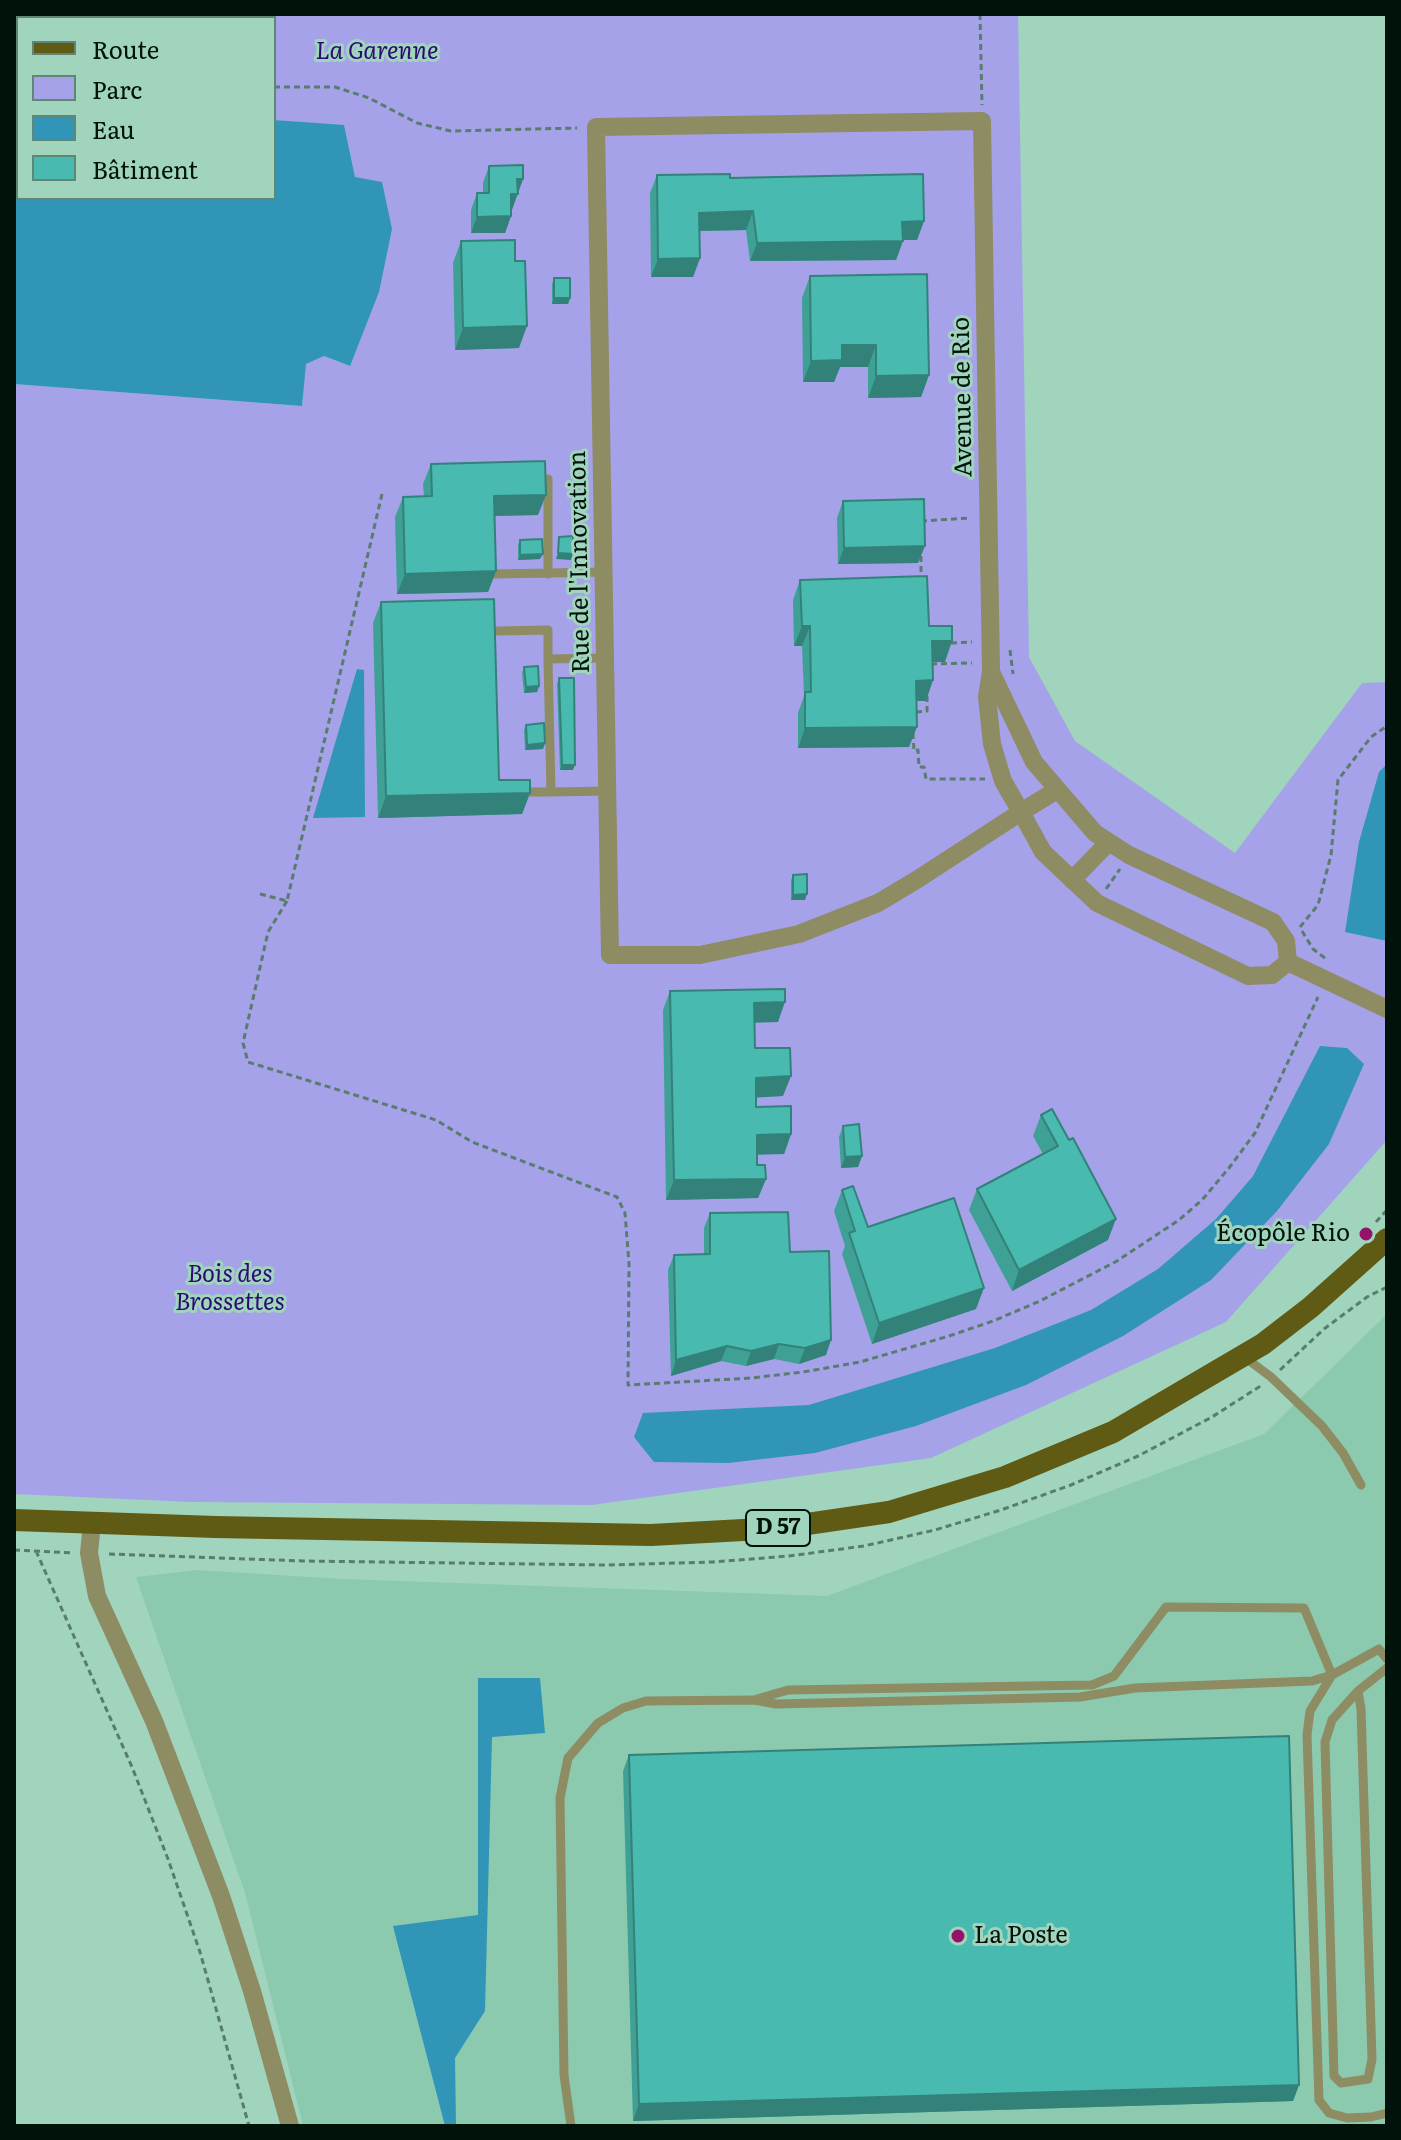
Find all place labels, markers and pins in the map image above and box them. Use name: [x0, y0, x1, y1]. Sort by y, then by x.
place label: Écopôle Rio: [1216, 1220, 1350, 1248]
marker: Écopôle Rio: [1357, 1225, 1375, 1243]
place label: La Poste: [974, 1922, 1068, 1950]
marker: La Poste: [949, 1927, 967, 1945]

